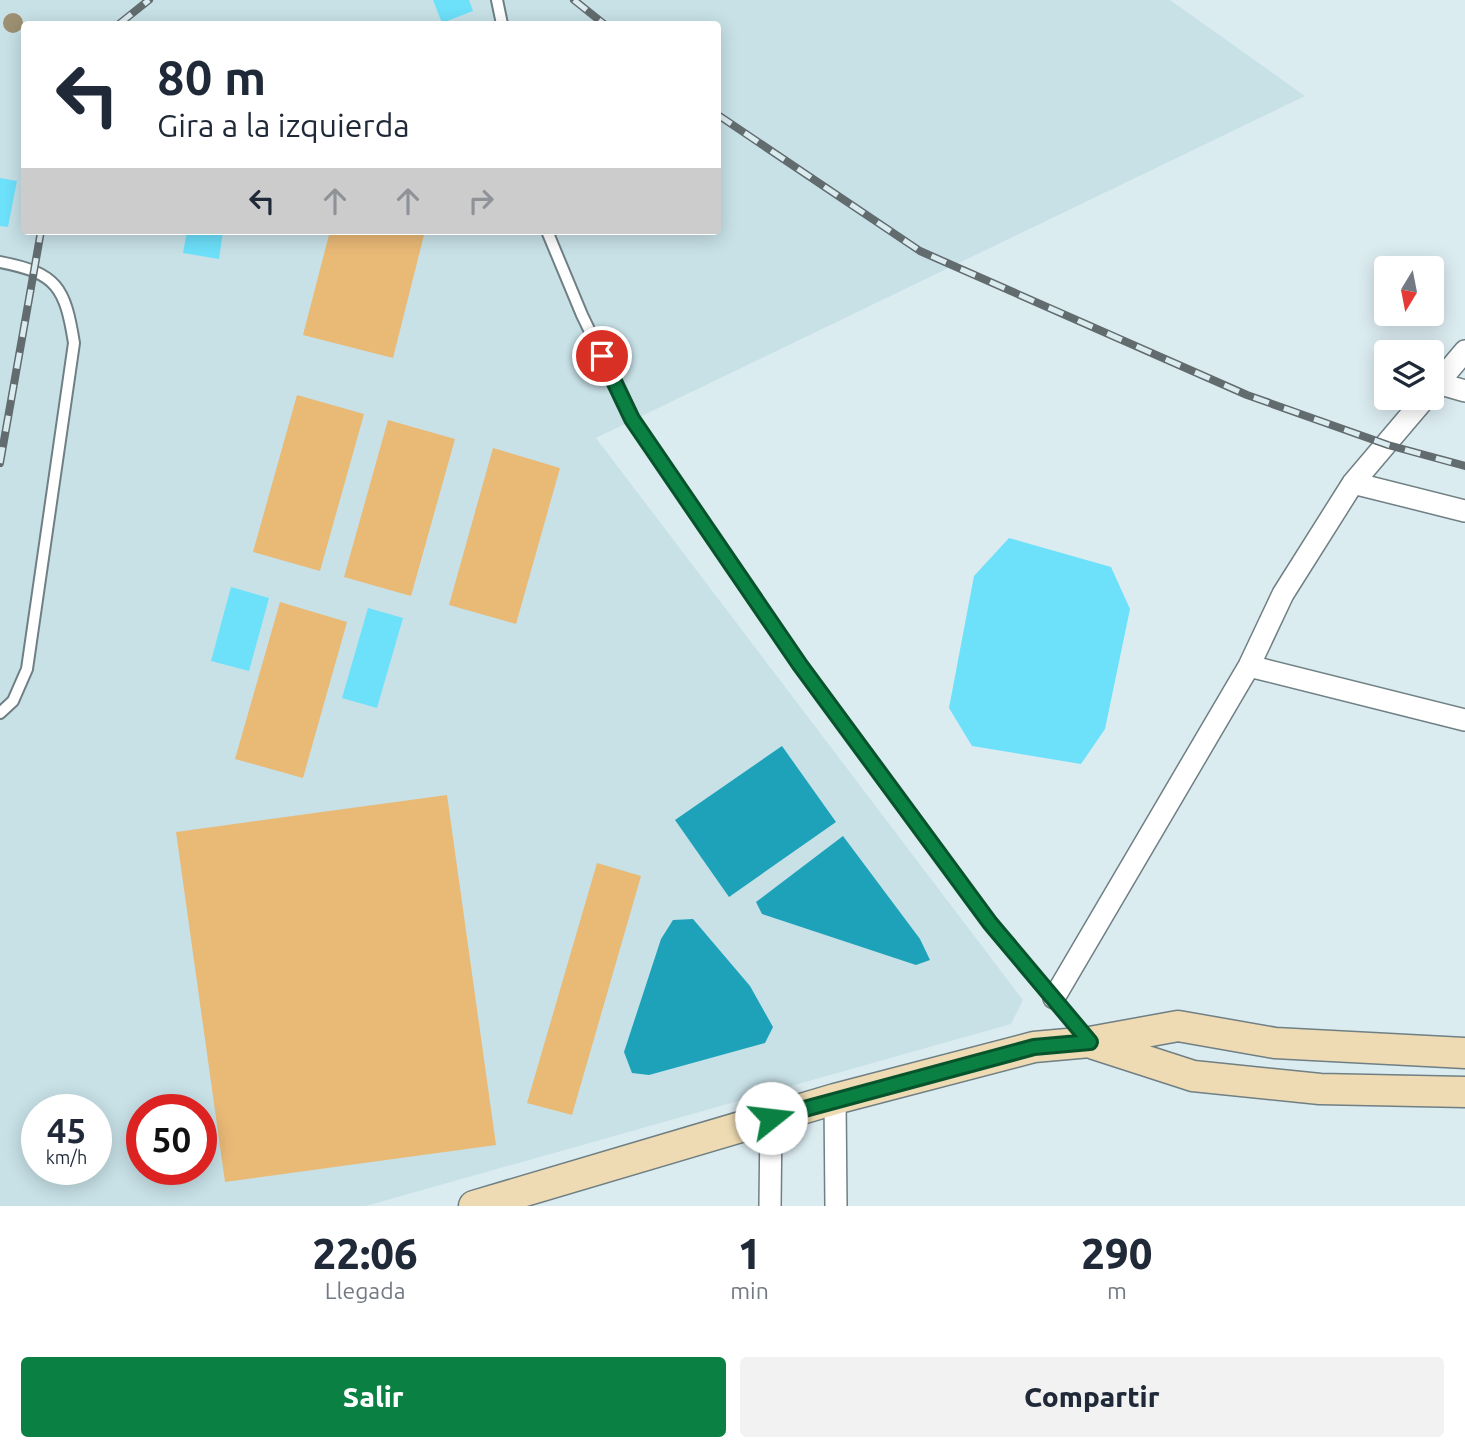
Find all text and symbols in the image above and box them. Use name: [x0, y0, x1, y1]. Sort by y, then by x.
icon: left: [42, 49, 133, 140]
text: 80 m: [157, 49, 266, 104]
text: Gira a la izquierda: [157, 107, 410, 143]
icon: left: [243, 182, 281, 220]
icon: ahead: [316, 182, 354, 220]
icon: ahead: [389, 182, 427, 220]
icon: right: [462, 182, 500, 220]
north arrow: [1374, 256, 1444, 326]
map controls: [1374, 256, 1444, 410]
pin: [572, 326, 632, 386]
icon: arrive: [583, 337, 621, 375]
button: layers: [1374, 340, 1444, 410]
position arrow: [734, 1081, 808, 1155]
speed limit sign: 50: [126, 1094, 217, 1185]
text: 45: [47, 1110, 86, 1150]
text: km/h: [46, 1147, 87, 1167]
text: 22:06: [313, 1230, 418, 1277]
text: 1: [738, 1230, 761, 1277]
text: 290: [1081, 1230, 1152, 1277]
text: Llegada: [325, 1278, 405, 1303]
text: min: [730, 1278, 769, 1303]
text: m: [1107, 1278, 1127, 1303]
button: Salir: [21, 1357, 726, 1437]
button: Compartir: [740, 1357, 1444, 1437]

